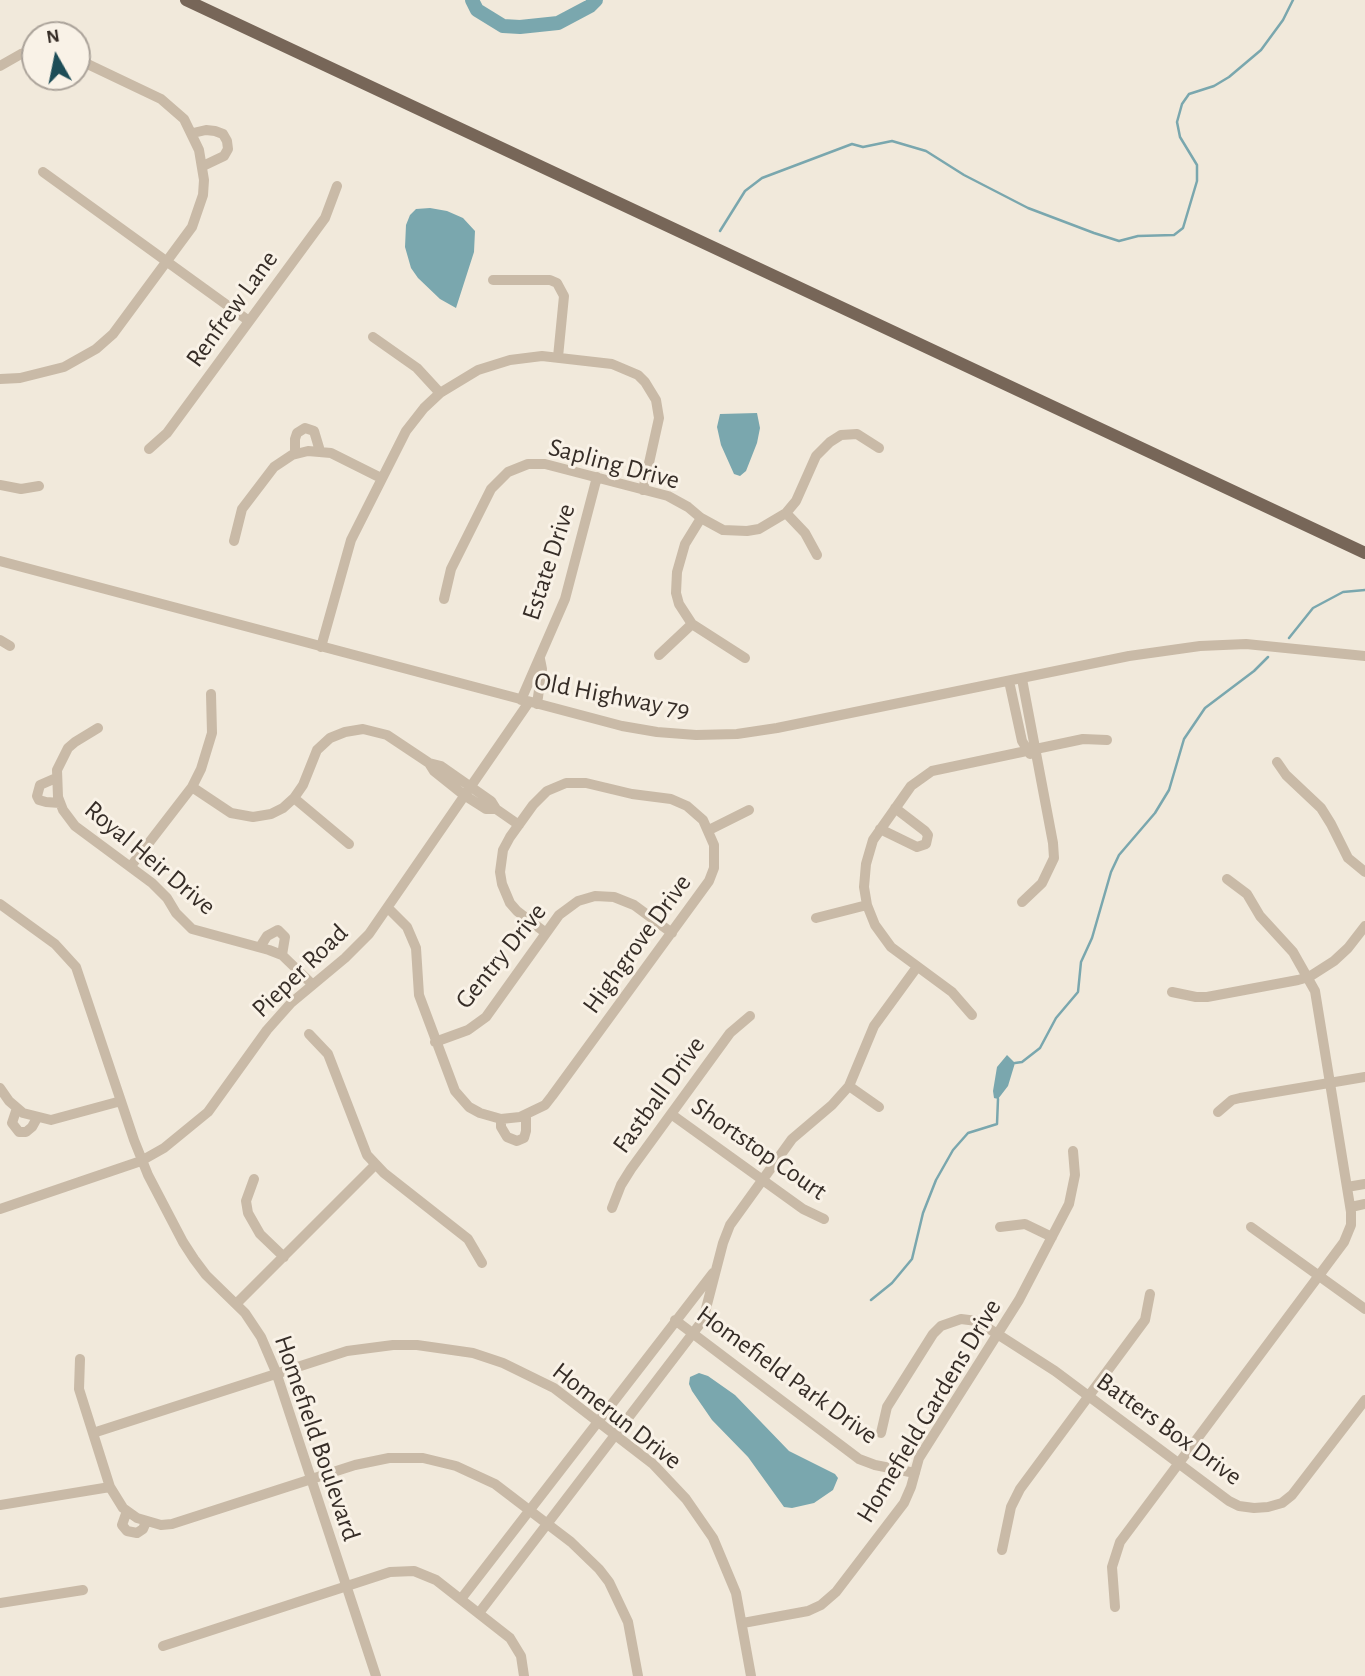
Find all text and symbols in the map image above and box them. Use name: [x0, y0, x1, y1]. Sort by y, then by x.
north arrow: [21, 21, 91, 91]
text: N: [45, 26, 61, 47]
street label: Renfrew Lane: [179, 245, 285, 373]
street label: Sapling Drive: [545, 432, 683, 496]
street label: Estate Drive: [516, 500, 582, 624]
street label: Old Highway 79: [532, 666, 692, 726]
street label: Royal Heir Drive: [78, 794, 222, 922]
street label: Highgrove Drive: [576, 868, 698, 1020]
street label: Gentry Drive: [449, 897, 553, 1015]
street label: Pieper Road: [245, 918, 355, 1024]
street label: Fastball Drive: [606, 1030, 712, 1160]
street label: Shortstop Court: [685, 1091, 833, 1207]
street label: Homefield Gardens Drive: [850, 1293, 1008, 1529]
street label: Homefield Park Drive: [690, 1299, 884, 1451]
street label: Homefield Boulevard: [267, 1331, 367, 1545]
street label: Homerun Drive: [546, 1356, 688, 1476]
street label: Batters Box Drive: [1090, 1366, 1248, 1492]

